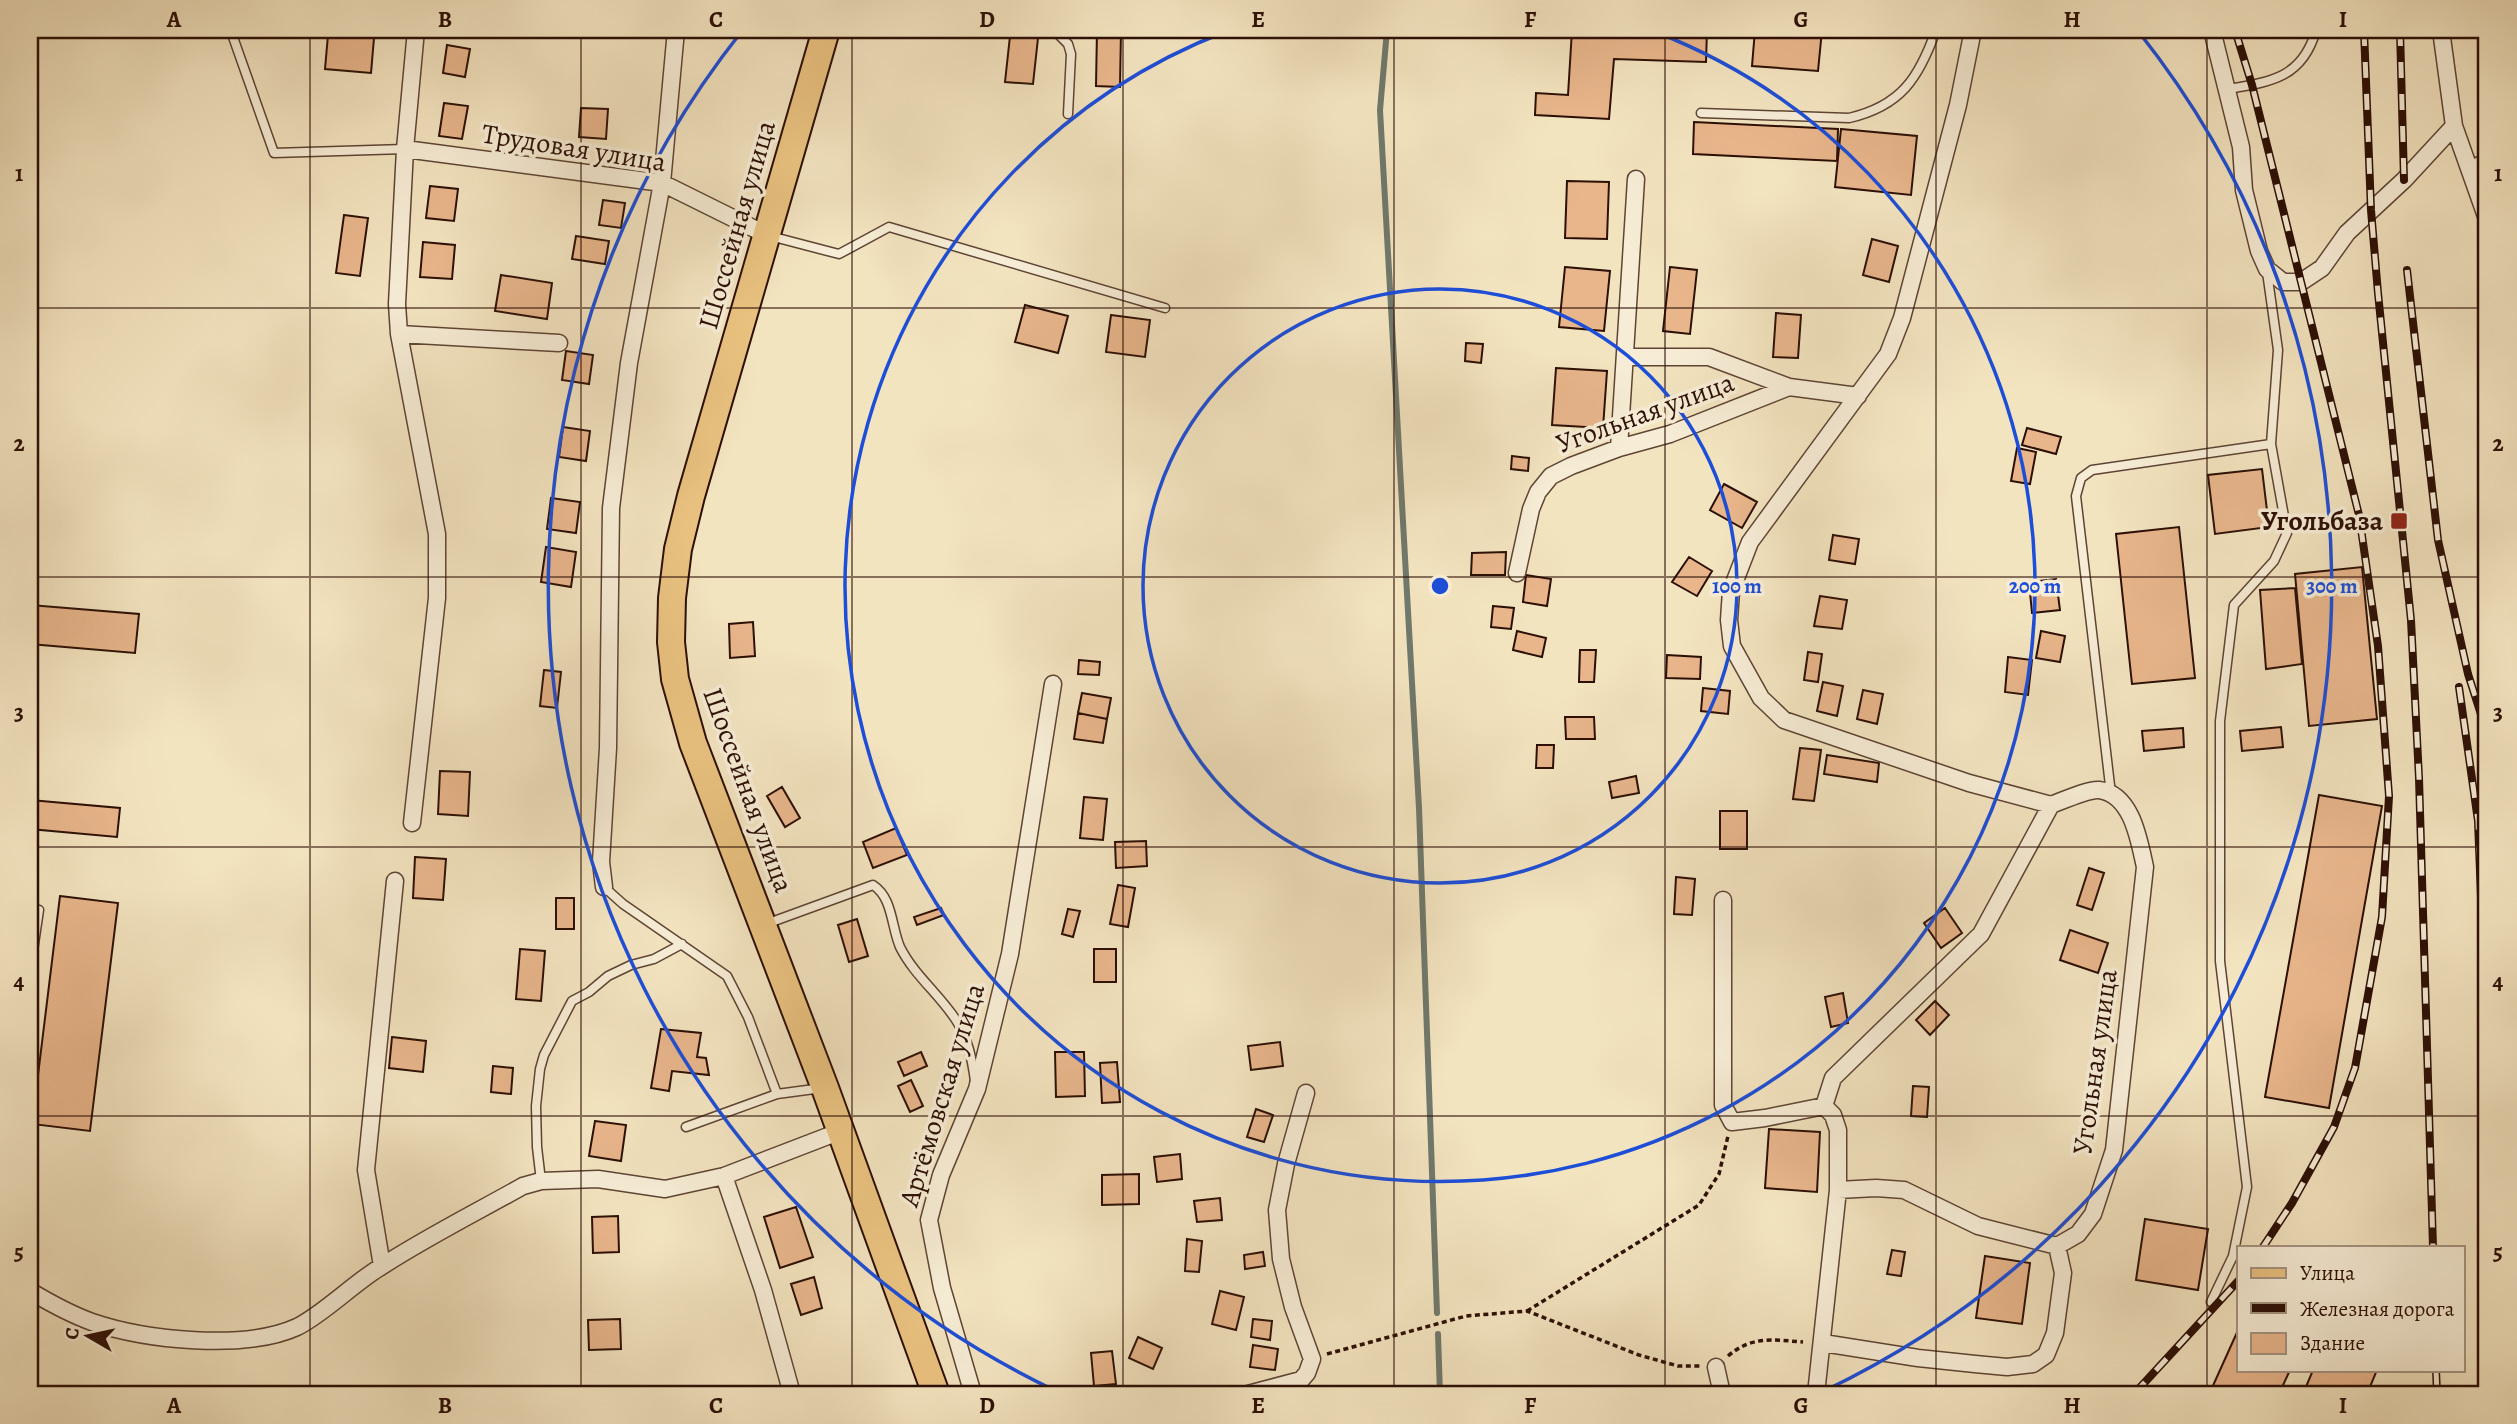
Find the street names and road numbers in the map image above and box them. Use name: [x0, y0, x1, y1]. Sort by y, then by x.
street label: Трудовая улица: [479, 115, 669, 181]
street label: Шоссейная улица: [689, 116, 785, 334]
street label: Угольная улица: [1551, 363, 1739, 463]
street label: Шоссейная улица: [693, 682, 803, 898]
street label: Угольная улица: [2063, 967, 2127, 1157]
street label: Артёмовская улица: [890, 979, 994, 1212]

